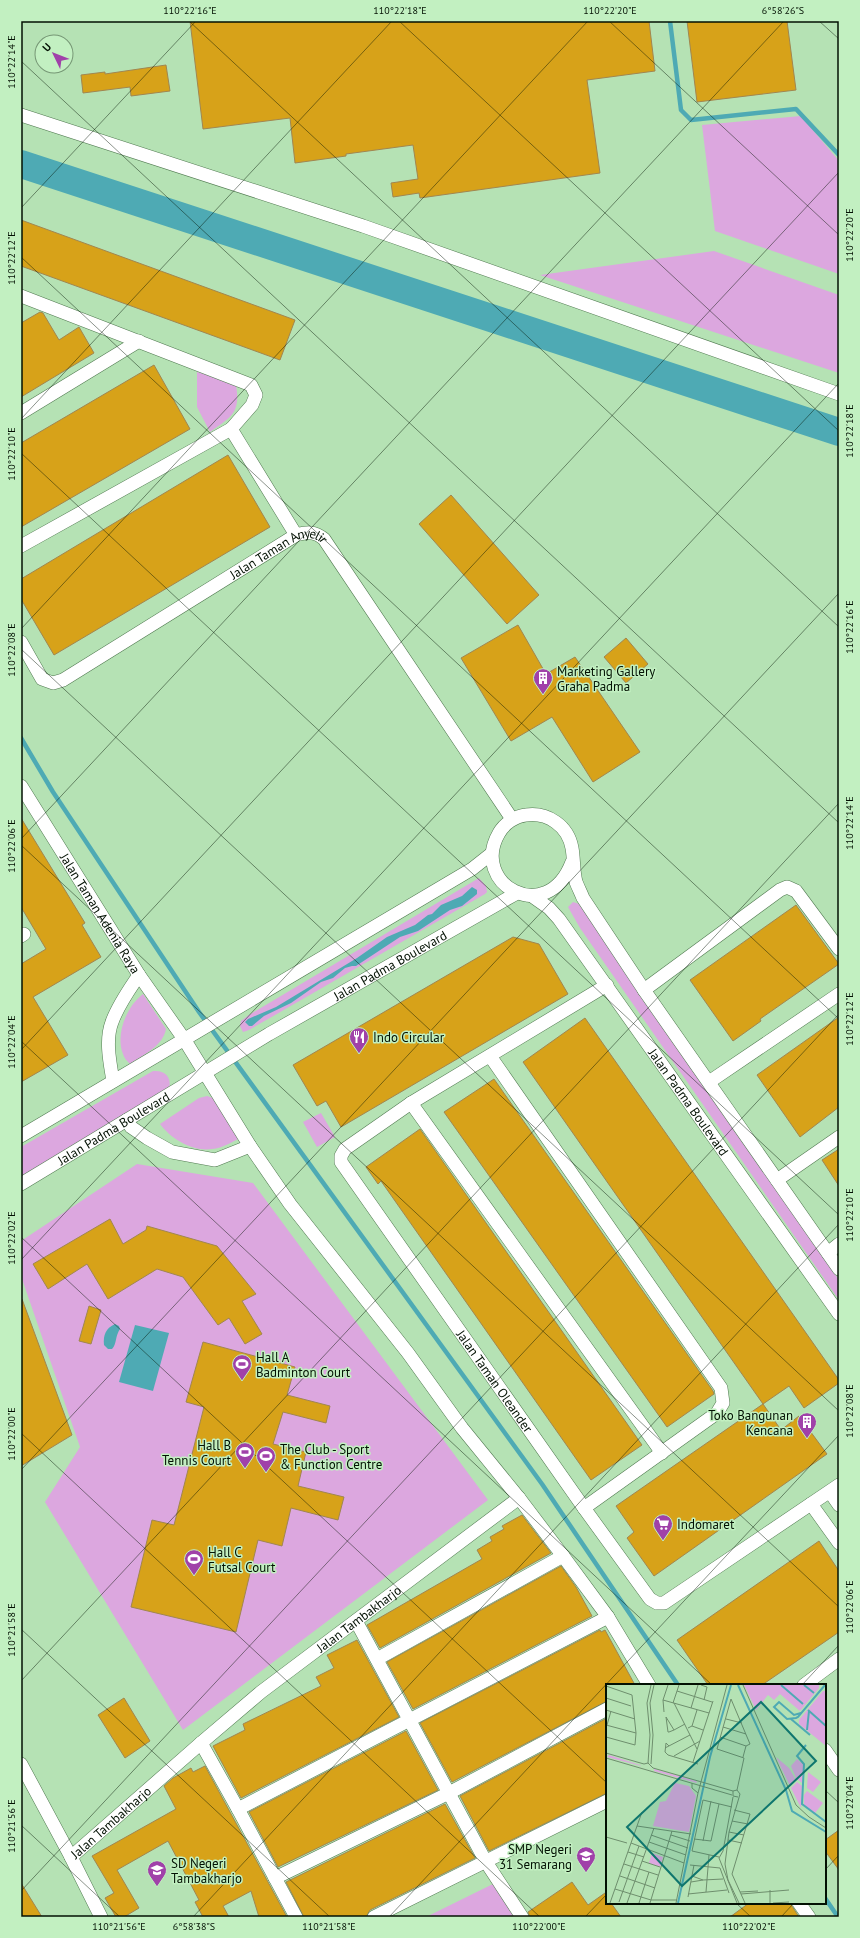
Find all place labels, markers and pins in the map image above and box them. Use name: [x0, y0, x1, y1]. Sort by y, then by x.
place label: Marketing Gallery Graha Padma: [557, 663, 655, 695]
building icon: Marketing Gallery Graha Padma: [532, 667, 554, 695]
restaurant icon: Indo Circular: [348, 1026, 370, 1054]
place label: Indo Circular: [373, 1029, 445, 1046]
place label: Hall A Badminton Court: [256, 1349, 351, 1381]
sports icon: Hall A Badminton Court: [231, 1353, 253, 1381]
place label: Toko Bangunan Kencana: [708, 1407, 793, 1439]
building icon: Toko Bangunan Kencana: [796, 1411, 818, 1439]
place label: Hall B Tennis Court: [162, 1437, 232, 1469]
sports icon: Hall B Tennis Court: [234, 1441, 256, 1469]
place label: The Club - Sport & Function Centre: [280, 1441, 382, 1473]
sports icon: The Club - Sport & Function Centre: [255, 1445, 277, 1473]
supermarket icon: Indomaret: [652, 1513, 674, 1541]
place label: Indomaret: [677, 1516, 735, 1533]
place label: Hall C Futsal Court: [208, 1544, 276, 1576]
sports icon: Hall C Futsal Court: [183, 1548, 205, 1576]
place label: SMP Negeri 31 Semarang: [499, 1841, 572, 1873]
school or university icon: SMP Negeri 31 Semarang: [575, 1845, 597, 1873]
place label: SD Negeri Tambakharjo: [171, 1855, 242, 1887]
school or university icon: SD Negeri Tambakharjo: [146, 1859, 168, 1887]

